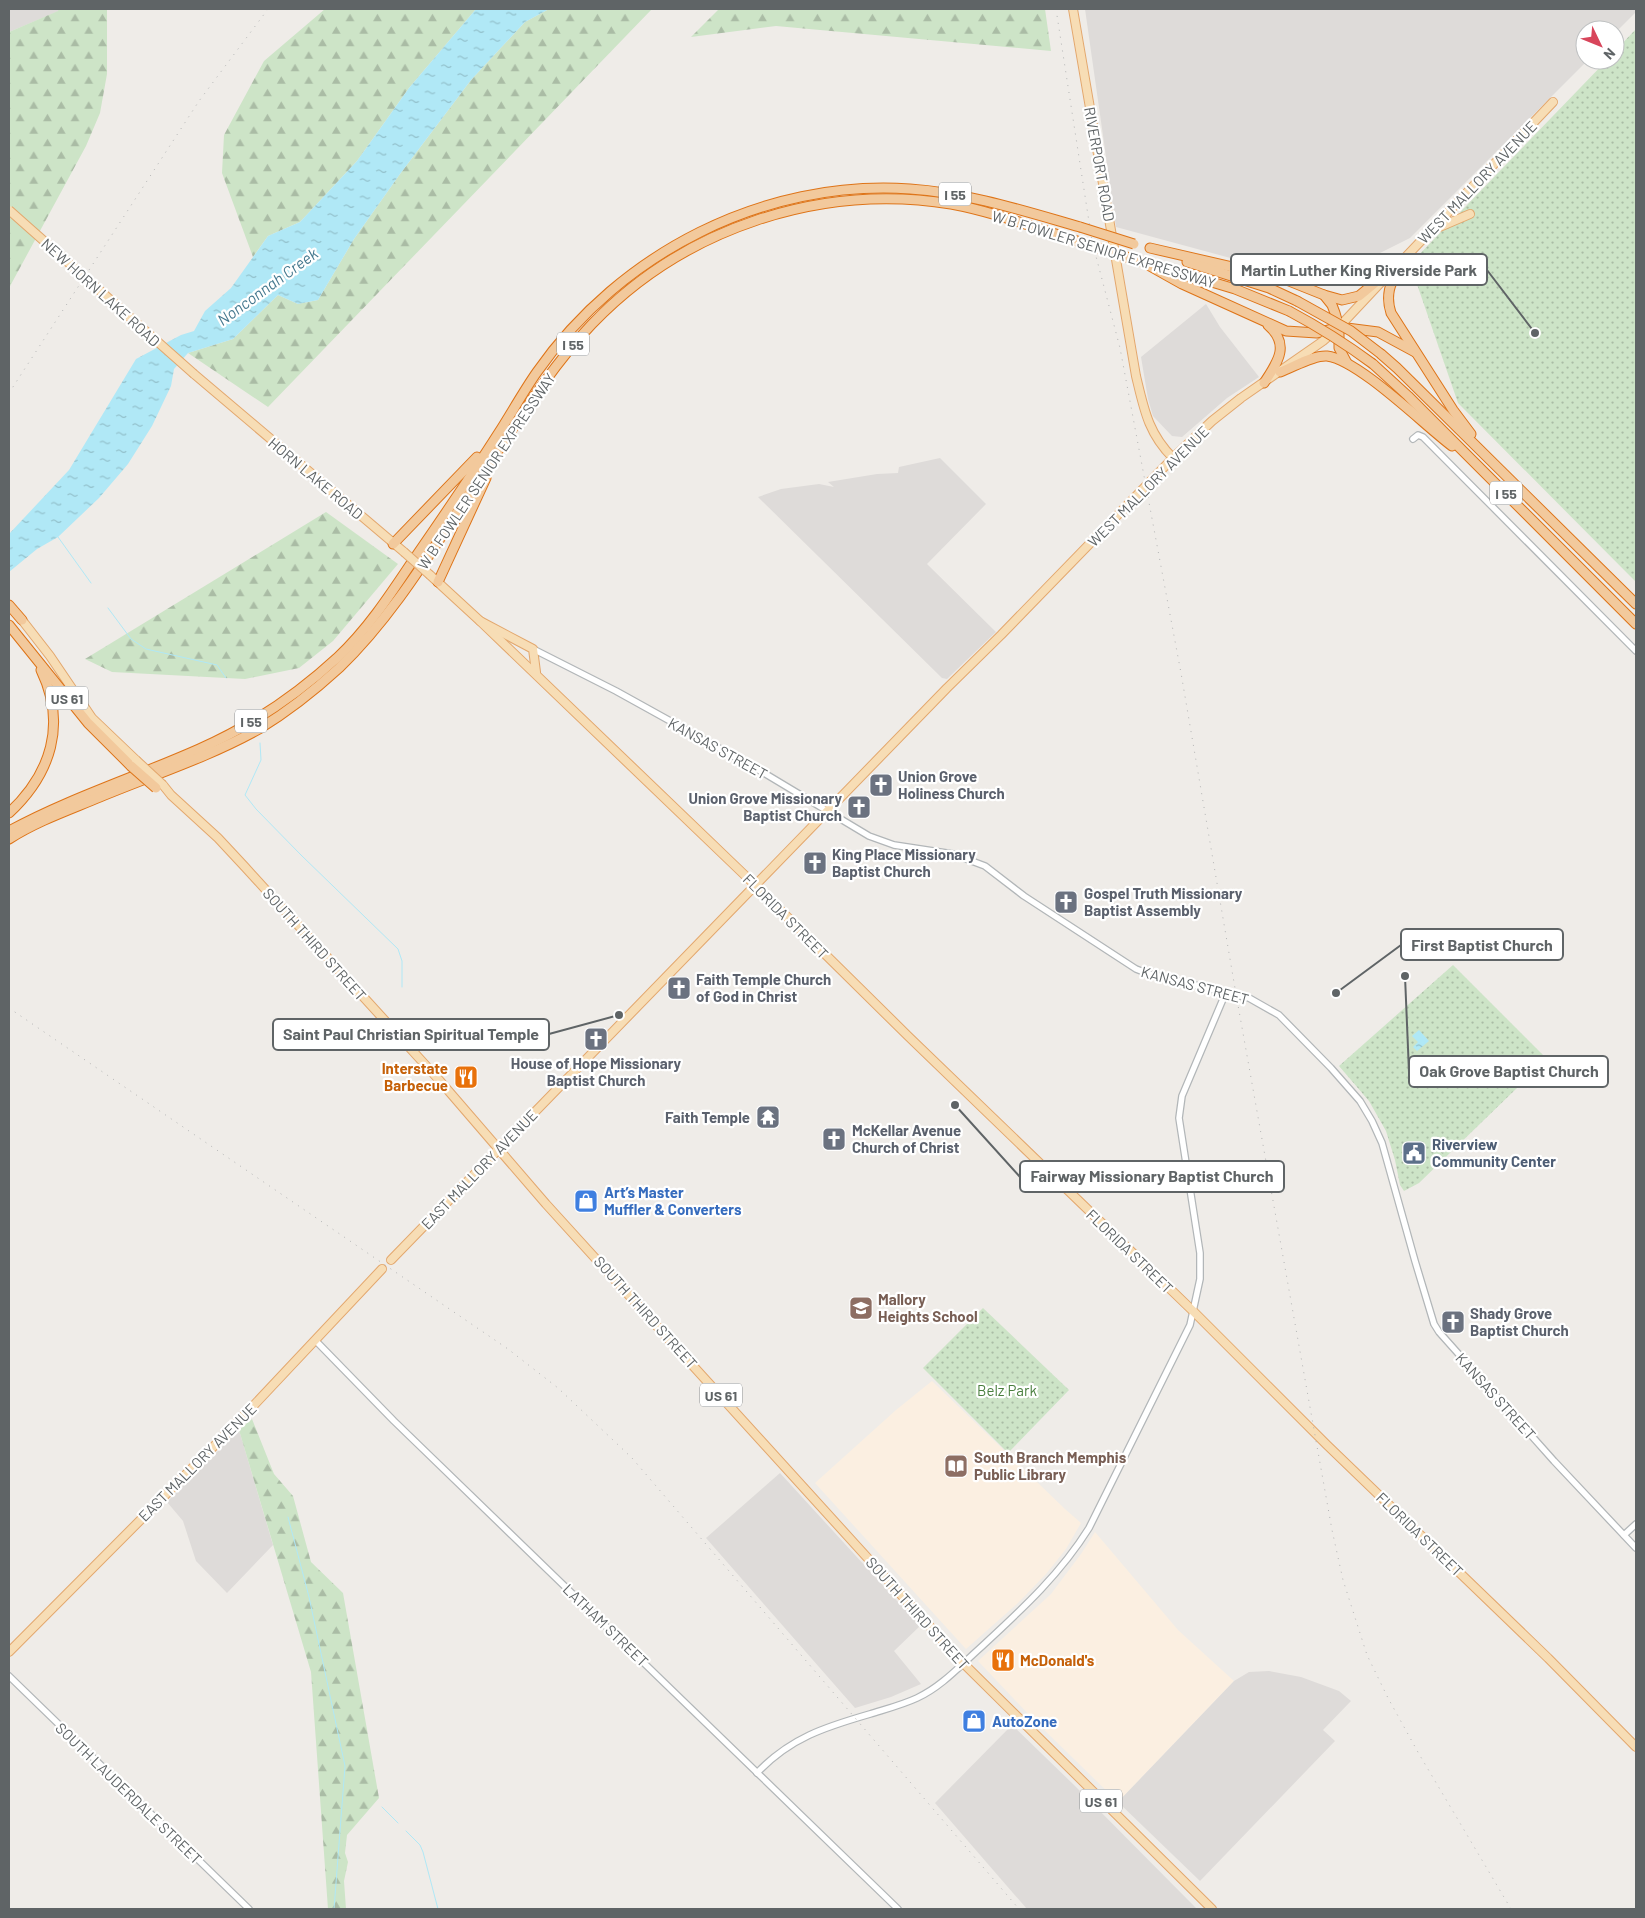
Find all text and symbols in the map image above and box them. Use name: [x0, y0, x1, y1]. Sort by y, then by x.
north arrow: [1575, 20, 1625, 70]
text: N: [1600, 45, 1619, 63]
street label: RIVERPORT ROAD: [1081, 105, 1119, 223]
street label: WEST MALLORY AVENUE: [1414, 117, 1540, 247]
road number: I 55: [939, 182, 971, 205]
street label: W B FOWLER SENIOR EXPRESSWAY: [990, 206, 1218, 292]
street label: NEW HORN LAKE ROAD: [38, 234, 164, 350]
water label: Nonconnah Creek: [213, 243, 321, 329]
callout: Martin Luther King Riverside Park: [1231, 254, 1487, 285]
text: Martin Luther King Riverside Park: [1241, 260, 1477, 279]
road number: I 55: [557, 332, 589, 356]
street label: W B FOWLER SENIOR EXPRESSWAY: [413, 369, 559, 573]
street label: WEST MALLORY AVENUE: [1084, 422, 1212, 550]
street label: HORN LAKE ROAD: [265, 433, 367, 523]
road number: I 55: [1490, 482, 1522, 504]
road number: US 61: [46, 686, 88, 710]
road number: I 55: [235, 709, 267, 732]
street label: KANSAS STREET: [665, 713, 771, 783]
place label: Union Grove Holiness Church: [898, 767, 1005, 802]
church icon: Union Grove Holiness Church: [868, 772, 894, 798]
place label: Union Grove Missionary Baptist Church: [689, 789, 842, 824]
church icon: Union Grove Missionary Baptist Church: [846, 794, 872, 820]
place label: King Place Missionary Baptist Church: [832, 845, 976, 880]
church icon: King Place Missionary Baptist Church: [802, 850, 828, 876]
street label: FLORIDA STREET: [740, 870, 832, 962]
street label: SOUTH THIRD STREET: [260, 884, 370, 1004]
place label: Gospel Truth Missionary Baptist Assembly: [1084, 884, 1243, 919]
church icon: Gospel Truth Missionary Baptist Assembly: [1053, 889, 1079, 915]
callout: First Baptist Church: [1401, 929, 1563, 960]
text: First Baptist Church: [1411, 935, 1553, 954]
street label: KANSAS STREET: [1139, 962, 1251, 1008]
place label: Faith Temple Church of God in Christ: [696, 970, 831, 1005]
church icon: Faith Temple Church of God in Christ: [666, 975, 692, 1001]
callout: Saint Paul Christian Spiritual Temple: [273, 1019, 549, 1050]
text: Saint Paul Christian Spiritual Temple: [283, 1024, 539, 1043]
church icon: House of Hope Missionary Baptist Church: [583, 1026, 609, 1052]
place label: House of Hope Missionary Baptist Church: [511, 1054, 682, 1089]
callout: Oak Grove Baptist Church: [1409, 1056, 1608, 1087]
place label: Interstate Barbecue: [382, 1059, 448, 1094]
text: Oak Grove Baptist Church: [1419, 1061, 1599, 1080]
restaurant icon: Interstate Barbecue: [453, 1064, 479, 1090]
temple icon: Faith Temple: [755, 1104, 781, 1130]
street label: EAST MALLORY AVENUE: [417, 1105, 541, 1233]
place label: Faith Temple: [665, 1108, 750, 1126]
place label: McKellar Avenue Church of Christ: [852, 1121, 961, 1156]
church icon: McKellar Avenue Church of Christ: [821, 1126, 847, 1152]
place label: Riverview Community Center: [1432, 1135, 1556, 1170]
public building icon: Riverview Community Center: [1401, 1140, 1427, 1166]
callout: Fairway Missionary Baptist Church: [1020, 1161, 1284, 1192]
text: Fairway Missionary Baptist Church: [1030, 1166, 1274, 1185]
place label: Art’s Master Muffler & Converters: [604, 1183, 742, 1218]
shop icon: Art’s Master Muffler & Converters: [573, 1188, 599, 1214]
street label: FLORIDA STREET: [1083, 1205, 1177, 1297]
street label: SOUTH THIRD STREET: [591, 1252, 701, 1372]
place label: Mallory Heights School: [878, 1290, 978, 1325]
school or university icon: Mallory Heights School: [848, 1295, 874, 1321]
place label: Shady Grove Baptist Church: [1470, 1304, 1569, 1339]
church icon: Shady Grove Baptist Church: [1440, 1309, 1466, 1335]
street label: KANSAS STREET: [1452, 1349, 1540, 1443]
park label: Belz Park: [977, 1381, 1037, 1399]
road number: US 61: [700, 1384, 742, 1406]
street label: EAST MALLORY AVENUE: [134, 1399, 260, 1525]
place label: South Branch Memphis Public Library: [974, 1448, 1127, 1483]
library icon: South Branch Memphis Public Library: [943, 1453, 969, 1479]
street label: FLORIDA STREET: [1373, 1488, 1467, 1580]
street label: SOUTH THIRD STREET: [863, 1553, 973, 1673]
street label: LATHAM STREET: [560, 1580, 652, 1670]
restaurant icon: McDonald's: [990, 1647, 1016, 1673]
place label: McDonald's: [1020, 1651, 1095, 1669]
shop icon: AutoZone: [961, 1708, 987, 1734]
place label: AutoZone: [992, 1712, 1057, 1730]
street label: SOUTH LAUDERDALE STREET: [52, 1718, 206, 1868]
road number: US 61: [1080, 1790, 1122, 1812]

